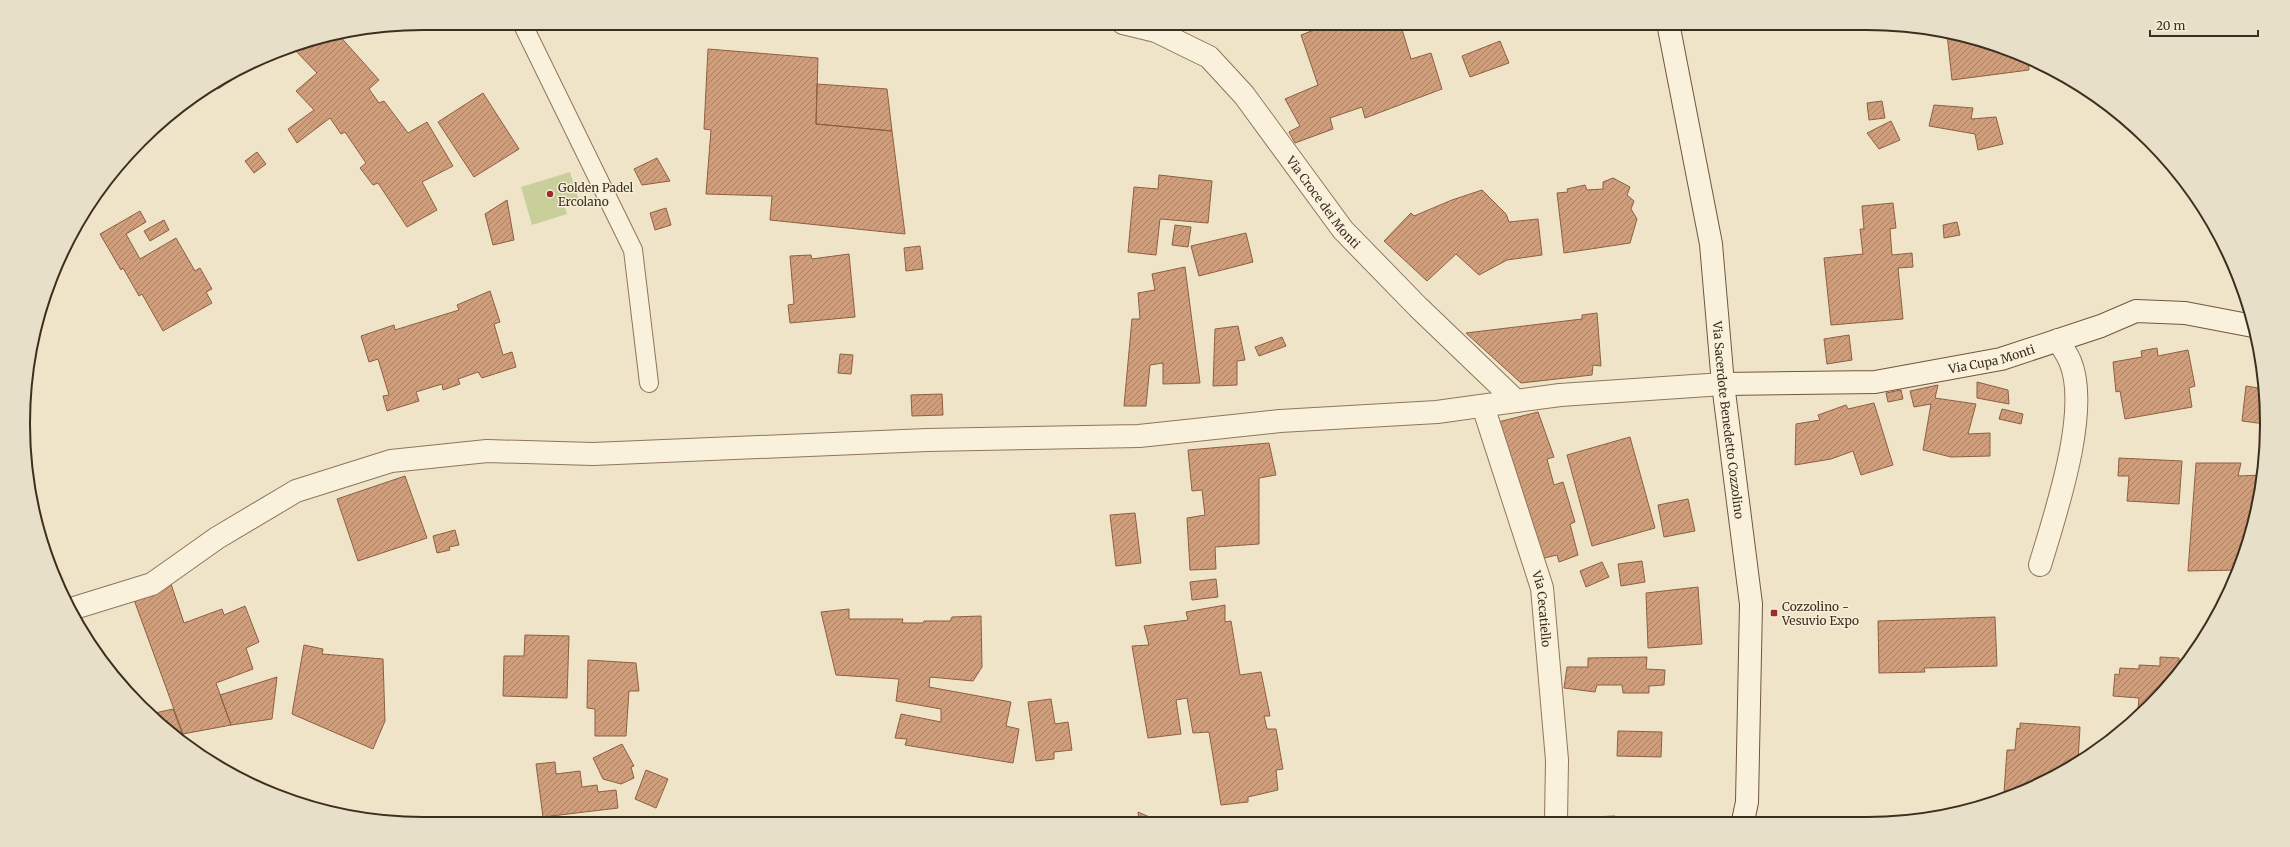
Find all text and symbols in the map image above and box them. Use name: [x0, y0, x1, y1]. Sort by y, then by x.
scale bar: [2150, 12, 2258, 38]
text: 20 m: [2156, 18, 2185, 33]
street label: Via Croce dei Monti: [1283, 152, 1364, 251]
place label: Golden Padel Ercolano: [558, 180, 634, 209]
marker: Golden Padel Ercolano: [545, 189, 555, 199]
street label: Via Sacerdote Benedetto Cozzolino: [1710, 319, 1748, 520]
street label: Via Cupa Monti: [1946, 341, 2037, 376]
street label: Via Cecatiello: [1529, 568, 1555, 648]
place label: Cozzolino - Vesuvio Expo: [1781, 599, 1859, 628]
marker: Cozzolino - Vesuvio Expo: [1769, 608, 1779, 618]

